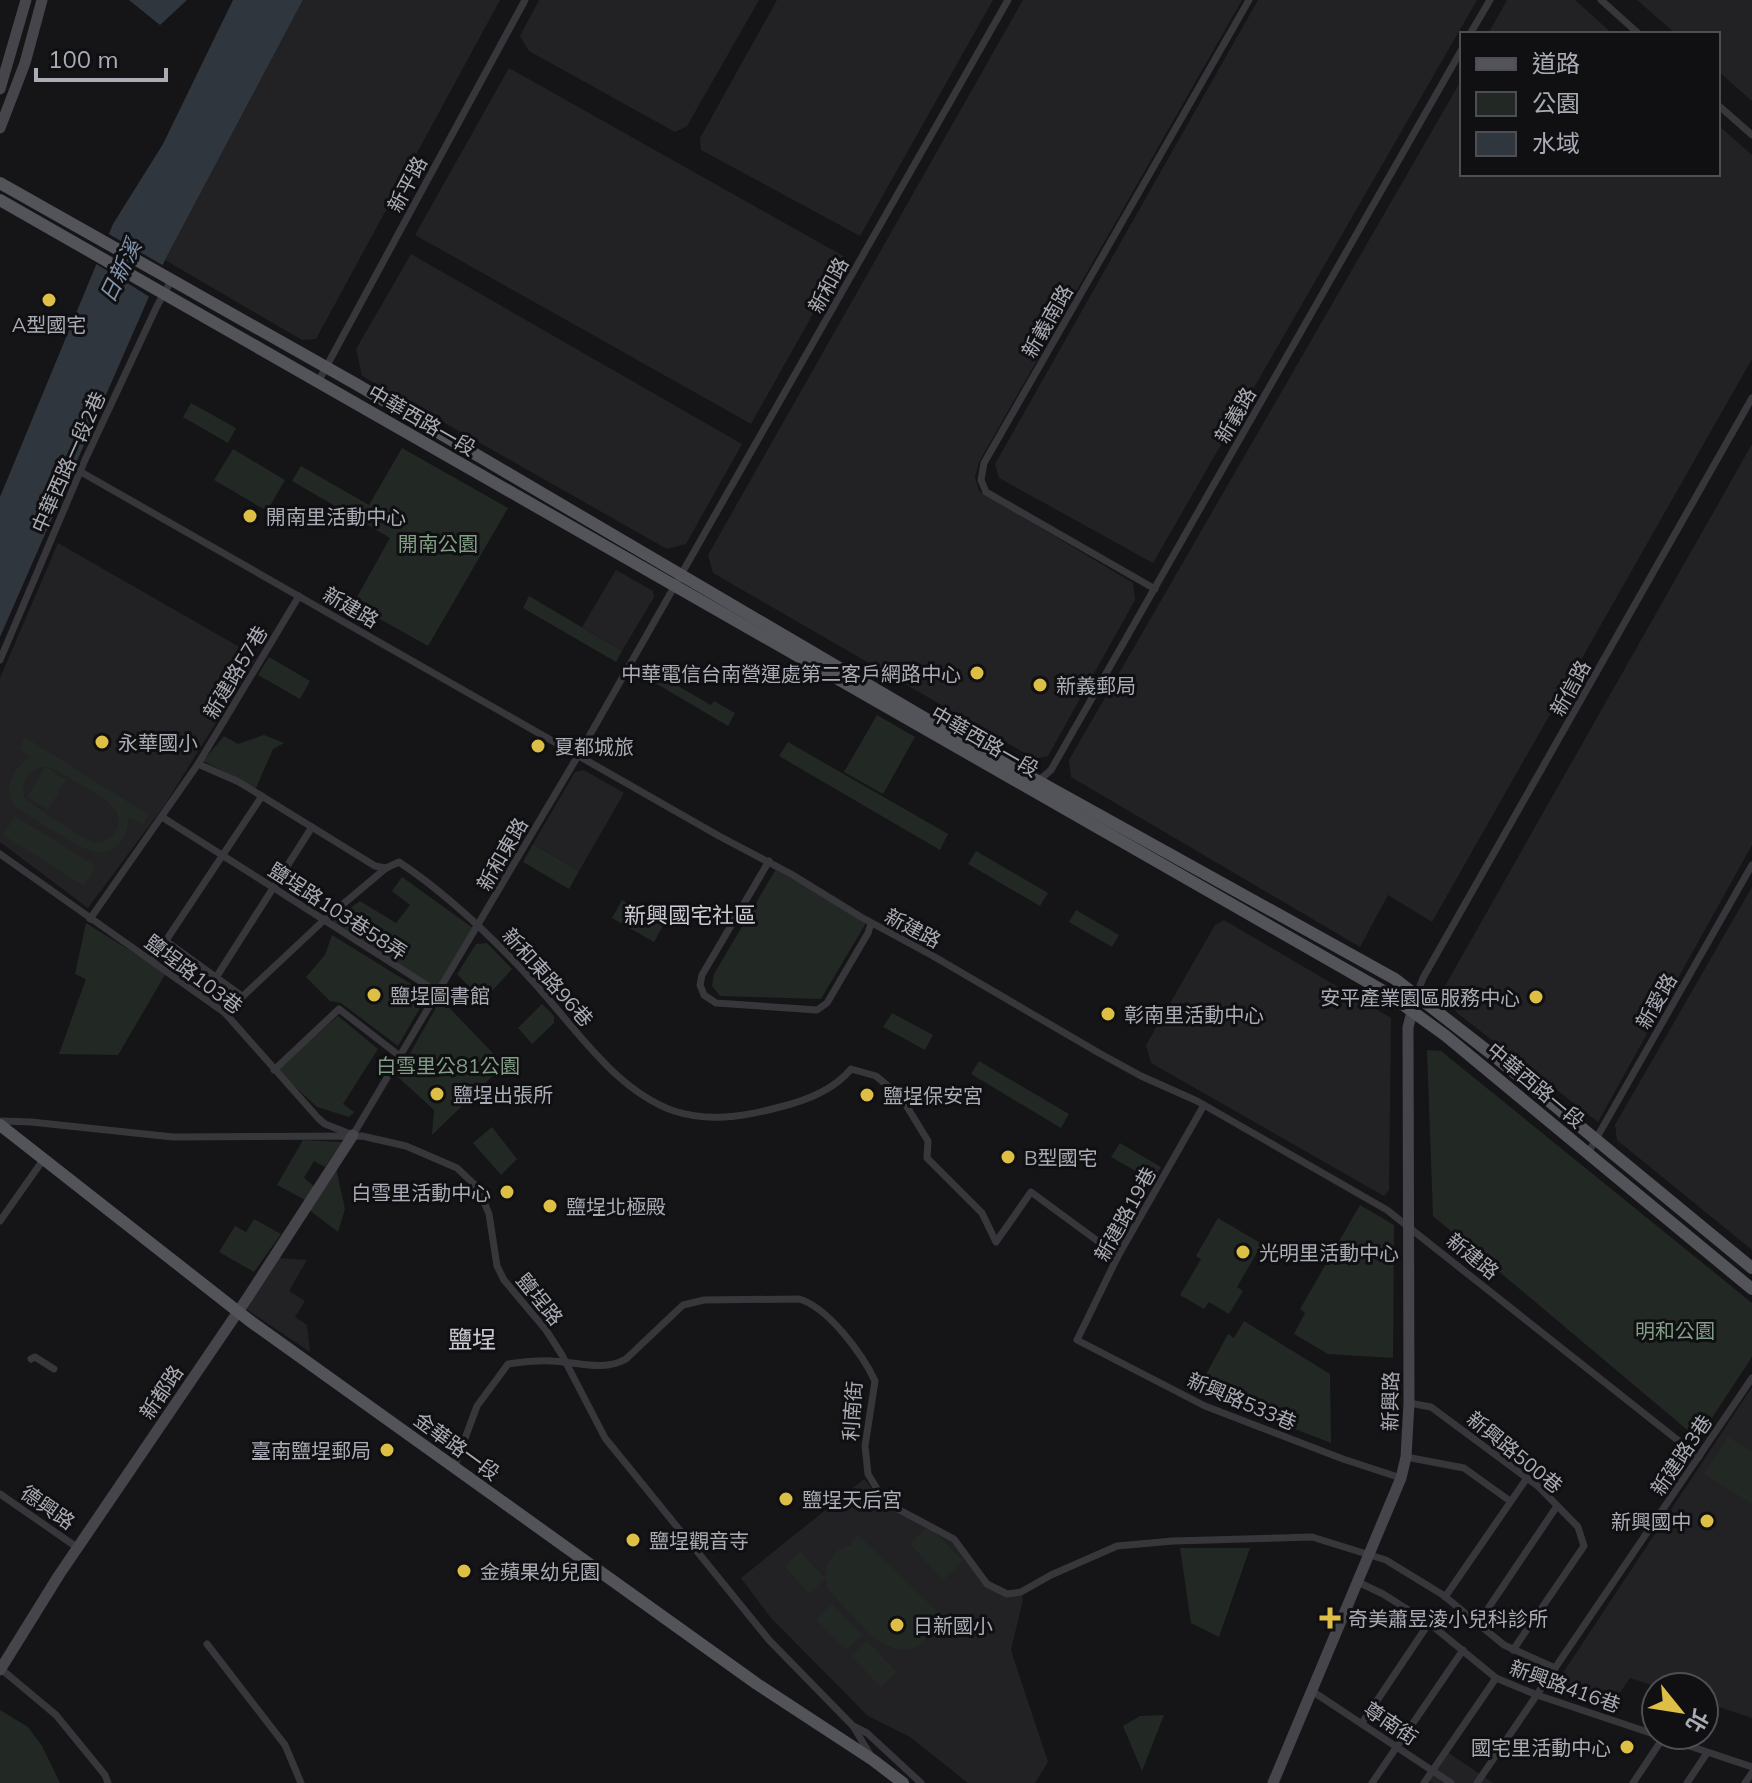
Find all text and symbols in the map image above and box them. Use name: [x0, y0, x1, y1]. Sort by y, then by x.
scale bar: [36, 32, 166, 82]
legend: [1460, 32, 1720, 176]
text: 100 m: [48, 44, 119, 74]
text: 道路: [1532, 48, 1580, 78]
text: 公園: [1532, 88, 1580, 118]
text: 水域: [1532, 128, 1580, 158]
street label: 新平路: [382, 152, 432, 216]
water label: 日新溪: [93, 233, 148, 307]
street label: 新和路: [803, 253, 853, 317]
street label: 新義南路: [1016, 280, 1078, 362]
marker: A型國宅: [40, 291, 58, 309]
place label: A型國宅: [12, 312, 86, 337]
street label: 中華西路一段: [364, 379, 480, 461]
street label: 新義路: [1209, 383, 1261, 447]
street label: 中華西路一段2巷: [26, 387, 110, 537]
place label: 開南里活動中心: [266, 504, 406, 529]
marker: 開南里活動中心: [241, 507, 259, 525]
park label: 開南公園: [398, 531, 478, 556]
street label: 新建路: [319, 581, 383, 633]
street label: 新建路57巷: [198, 621, 272, 723]
street label: 新信路: [1545, 656, 1595, 720]
place label: 中華電信台南營運處第二客戶網路中心: [621, 661, 961, 686]
marker: 中華電信台南營運處第二客戶網路中心: [968, 664, 986, 682]
place label: 新義郵局: [1056, 673, 1136, 698]
marker: 新義郵局: [1031, 676, 1049, 694]
street label: 中華西路一段: [927, 700, 1043, 782]
place label: 永華國小: [118, 730, 198, 755]
marker: 永華國小: [93, 733, 111, 751]
place label: 夏都城旅: [554, 734, 634, 759]
marker: 夏都城旅: [529, 737, 547, 755]
street label: 新和東路: [471, 813, 533, 895]
street label: 鹽埕路103巷58弄: [264, 857, 412, 965]
district label: 新興國宅社區: [624, 901, 756, 929]
street label: 新建路: [881, 903, 945, 953]
street label: 新和東路96巷: [497, 923, 599, 1031]
street label: 鹽埕路103巷: [140, 929, 248, 1019]
street label: 新愛路: [1630, 969, 1682, 1033]
place label: 鹽埕圖書館: [390, 983, 490, 1008]
place label: 安平產業園區服務中心: [1320, 985, 1520, 1010]
marker: 鹽埕圖書館: [365, 986, 383, 1004]
marker: 安平產業園區服務中心: [1527, 988, 1545, 1006]
place label: 彰南里活動中心: [1124, 1002, 1264, 1027]
marker: 彰南里活動中心: [1099, 1005, 1117, 1023]
street label: 中華西路一段: [1482, 1037, 1590, 1133]
park label: 白雪里公81公園: [376, 1053, 520, 1078]
place label: 鹽埕出張所: [453, 1082, 553, 1107]
place label: 鹽埕保安宮: [883, 1083, 983, 1108]
marker: 鹽埕出張所: [428, 1085, 446, 1103]
marker: 鹽埕保安宮: [858, 1086, 876, 1104]
place label: B型國宅: [1024, 1145, 1098, 1170]
marker: B型國宅: [999, 1148, 1017, 1166]
street label: 新建路19巷: [1089, 1162, 1161, 1266]
place label: 白雪里活動中心: [351, 1180, 491, 1205]
marker: 白雪里活動中心: [498, 1183, 516, 1201]
place label: 鹽埕北極殿: [566, 1194, 666, 1219]
marker: 鹽埕北極殿: [541, 1197, 559, 1215]
street label: 新建路: [1442, 1227, 1504, 1285]
place label: 光明里活動中心: [1259, 1240, 1399, 1265]
marker: 光明里活動中心: [1234, 1243, 1252, 1261]
street label: 鹽埕路: [511, 1268, 569, 1330]
park label: 明和公園: [1635, 1318, 1715, 1343]
district label: 鹽埕: [448, 1324, 496, 1354]
street label: 新都路: [134, 1360, 188, 1424]
street label: 新興路533巷: [1184, 1367, 1300, 1435]
street label: 新興路: [1377, 1371, 1403, 1431]
street label: 利南街: [837, 1380, 867, 1442]
street label: 金華路一段: [409, 1406, 505, 1486]
street label: 新興路500巷: [1462, 1406, 1568, 1498]
street label: 新建路3巷: [1645, 1410, 1717, 1500]
place label: 臺南鹽埕郵局: [251, 1438, 371, 1463]
marker: 臺南鹽埕郵局: [378, 1441, 396, 1459]
street label: 德興路: [16, 1480, 80, 1534]
place label: 鹽埕天后宮: [802, 1487, 902, 1512]
marker: 鹽埕天后宮: [777, 1490, 795, 1508]
place label: 新興國中: [1611, 1509, 1691, 1534]
marker: 新興國中: [1698, 1512, 1716, 1530]
place label: 鹽埕觀音寺: [649, 1528, 749, 1553]
marker: 鹽埕觀音寺: [624, 1531, 642, 1549]
place label: 金蘋果幼兒園: [480, 1559, 600, 1584]
marker: 金蘋果幼兒園: [455, 1562, 473, 1580]
place label: 奇美蕭昱淩小兒科診所: [1348, 1606, 1548, 1631]
marker: 奇美蕭昱淩小兒科診所: [1319, 1607, 1341, 1629]
place label: 日新國小: [913, 1613, 993, 1638]
marker: 日新國小: [888, 1616, 906, 1634]
street label: 新興路416巷: [1506, 1654, 1624, 1718]
north arrow: [1640, 1671, 1720, 1751]
street label: 尊南街: [1359, 1696, 1423, 1750]
text: 北: [1680, 1704, 1715, 1738]
place label: 國宅里活動中心: [1471, 1735, 1611, 1760]
marker: 國宅里活動中心: [1618, 1738, 1636, 1756]

